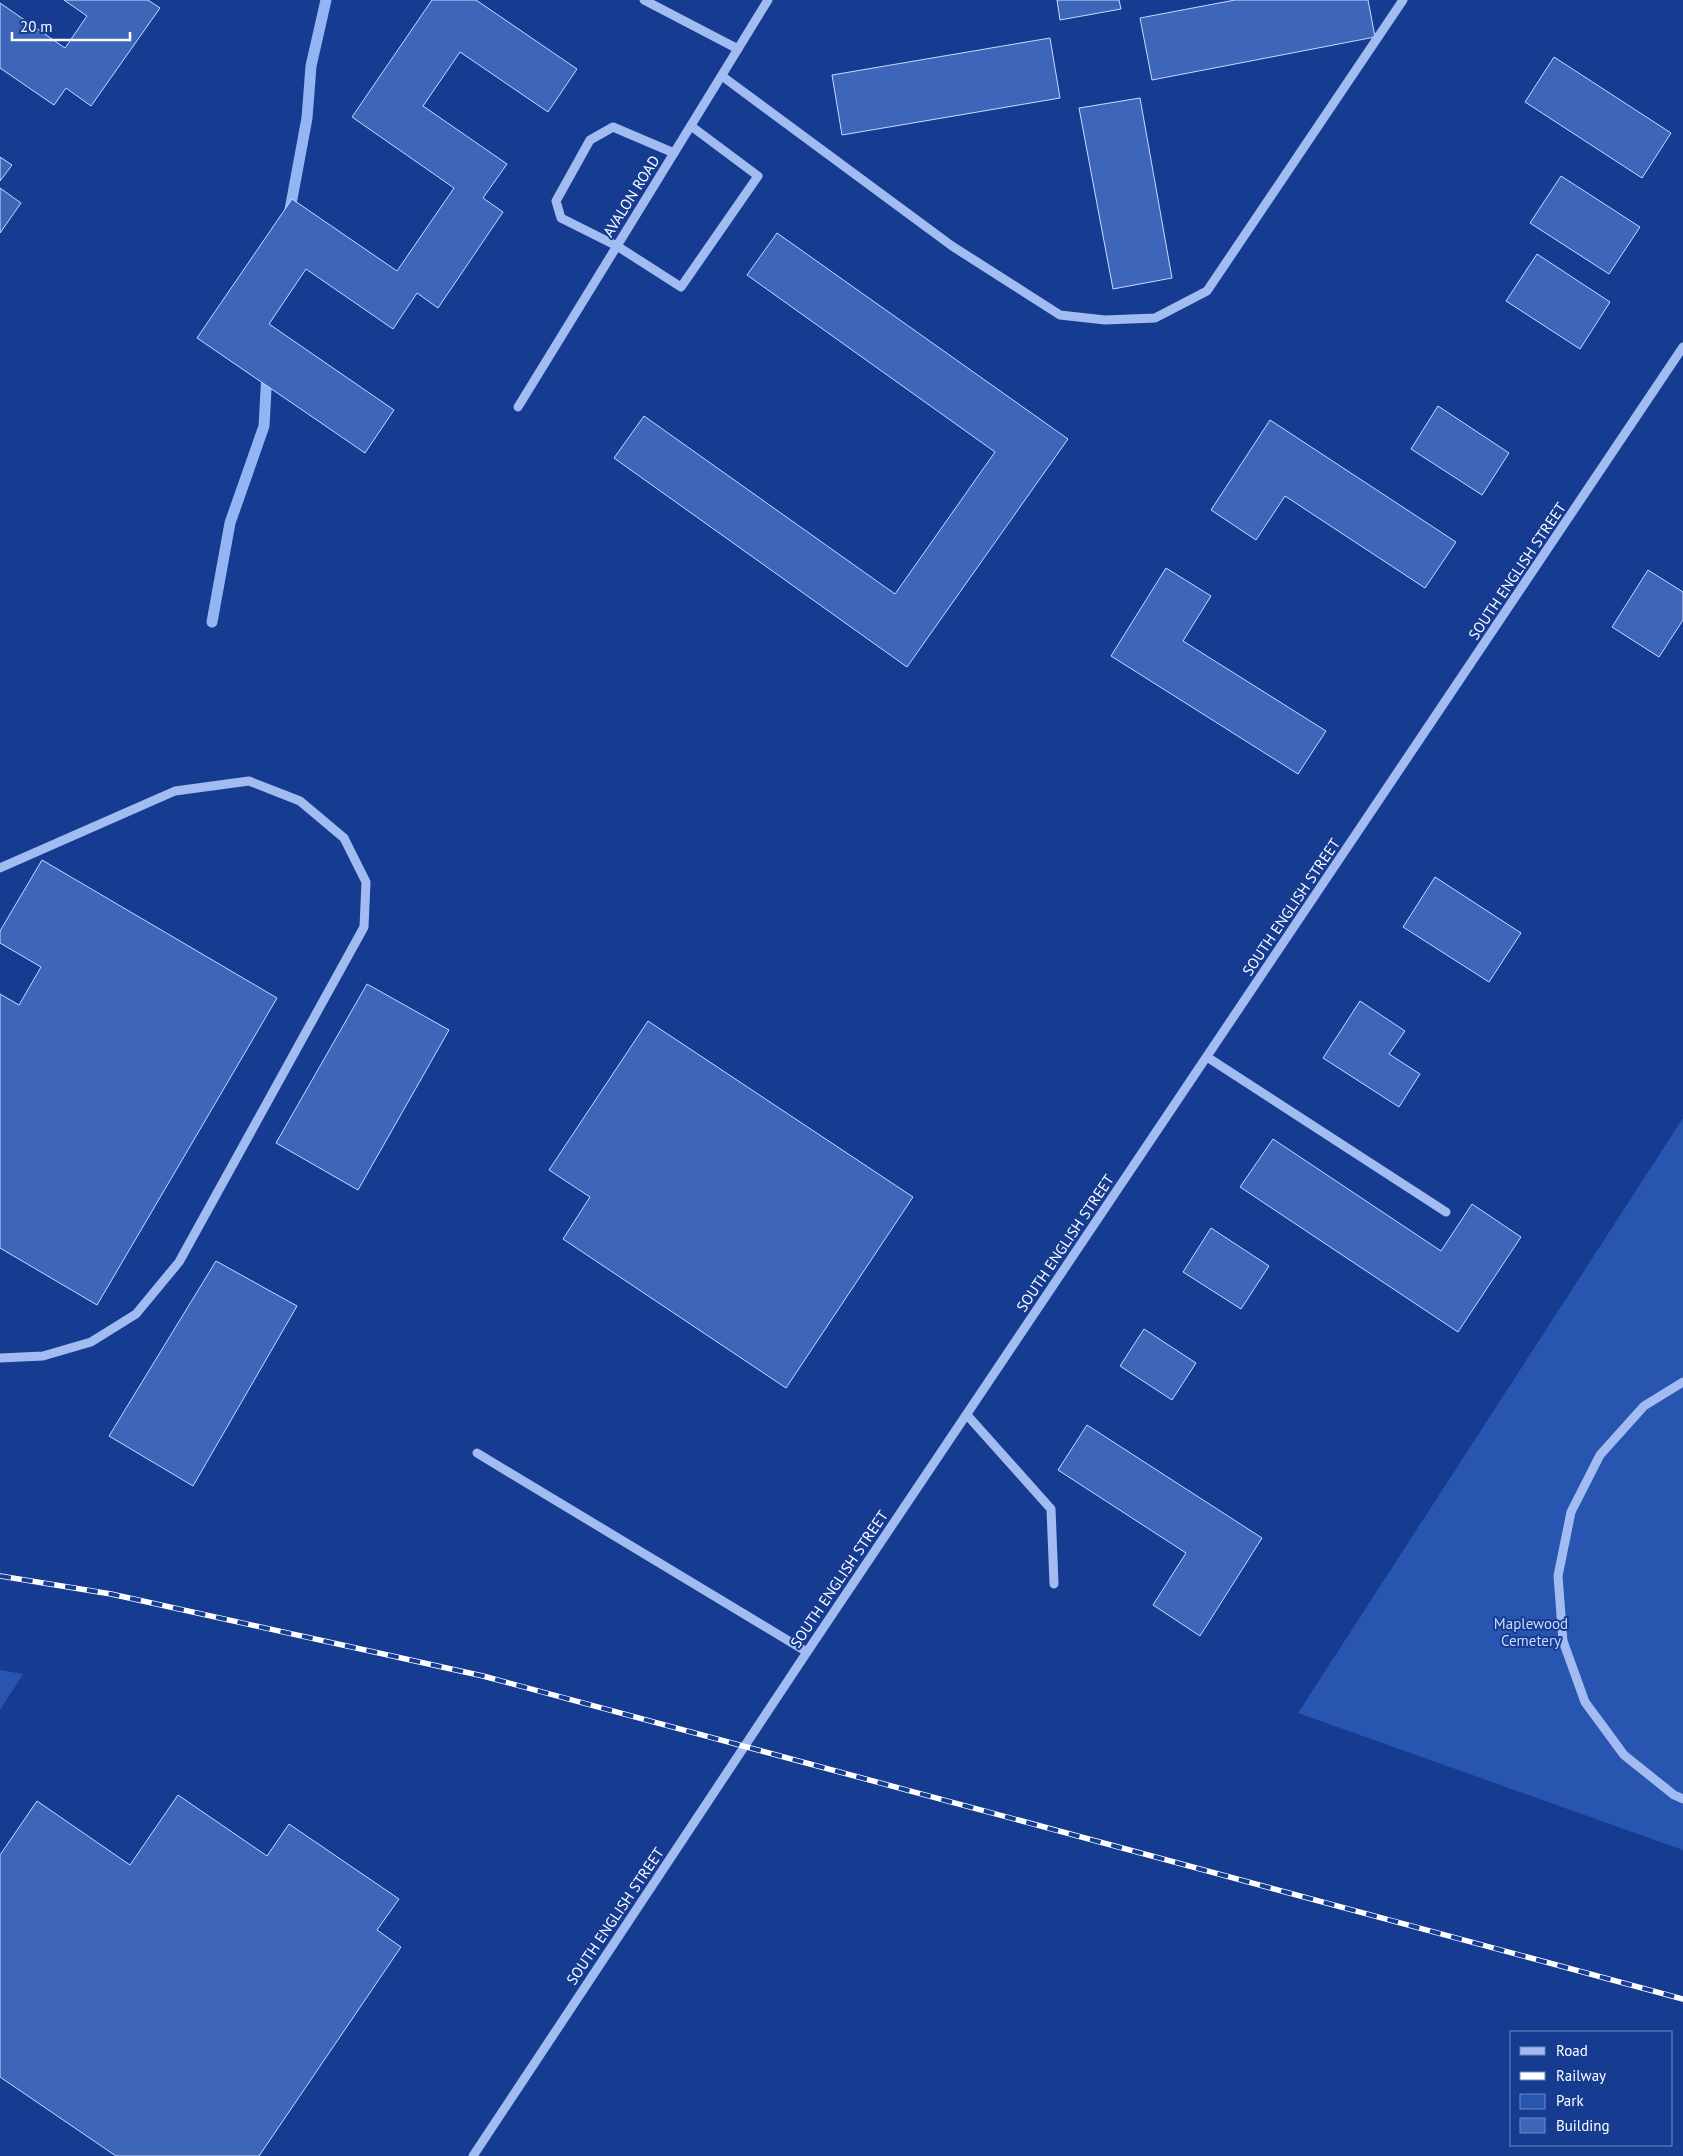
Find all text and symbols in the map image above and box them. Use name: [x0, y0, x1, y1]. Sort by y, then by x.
scale bar: [12, 10, 130, 42]
text: 20 m: [20, 17, 53, 36]
street label: AVALON ROAD: [598, 152, 664, 240]
street label: SOUTH ENGLISH STREET: [1464, 498, 1570, 643]
street label: SOUTH ENGLISH STREET: [1238, 834, 1344, 979]
street label: SOUTH ENGLISH STREET: [1012, 1170, 1118, 1315]
street label: SOUTH ENGLISH STREET: [786, 1506, 892, 1651]
park label: Maplewood Cemetery: [1494, 1614, 1568, 1650]
street label: SOUTH ENGLISH STREET: [562, 1843, 668, 1988]
legend: [1510, 2031, 1673, 2146]
text: Road: [1556, 2041, 1588, 2060]
text: Railway: [1556, 2066, 1606, 2085]
text: Park: [1556, 2091, 1584, 2110]
text: Building: [1556, 2116, 1610, 2135]

